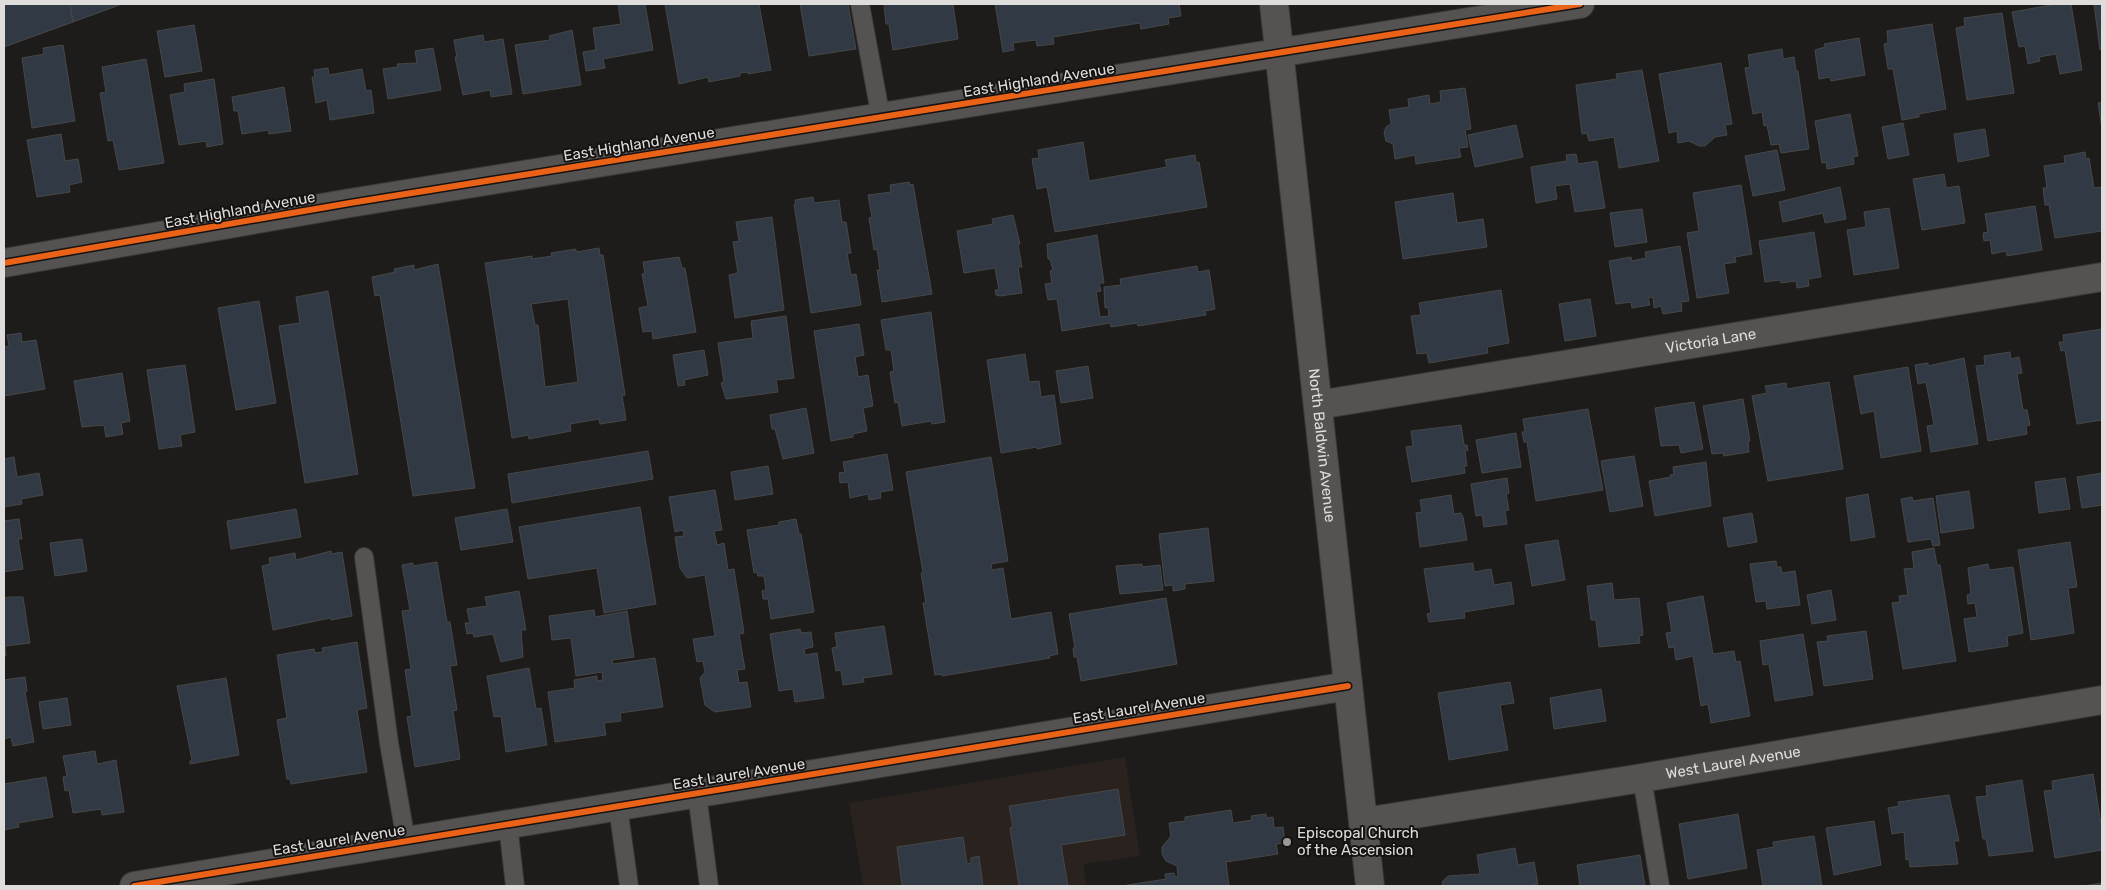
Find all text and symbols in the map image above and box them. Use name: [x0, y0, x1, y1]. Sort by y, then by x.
street label: East Highland Avenue: [962, 59, 1116, 101]
street label: East Highland Avenue: [562, 123, 716, 165]
street label: East Highland Avenue: [163, 188, 317, 232]
street label: Victoria Lane: [1664, 325, 1758, 357]
street label: North Baldwin Avenue: [1305, 367, 1339, 523]
street label: East Laurel Avenue: [1072, 689, 1206, 727]
street label: West Laurel Avenue: [1664, 742, 1802, 783]
street label: East Laurel Avenue: [672, 755, 806, 793]
street label: East Laurel Avenue: [272, 821, 406, 859]
place label: Episcopal Church of the Ascension: [1297, 824, 1419, 859]
marker: Episcopal Church of the Ascension: [1281, 836, 1293, 848]

